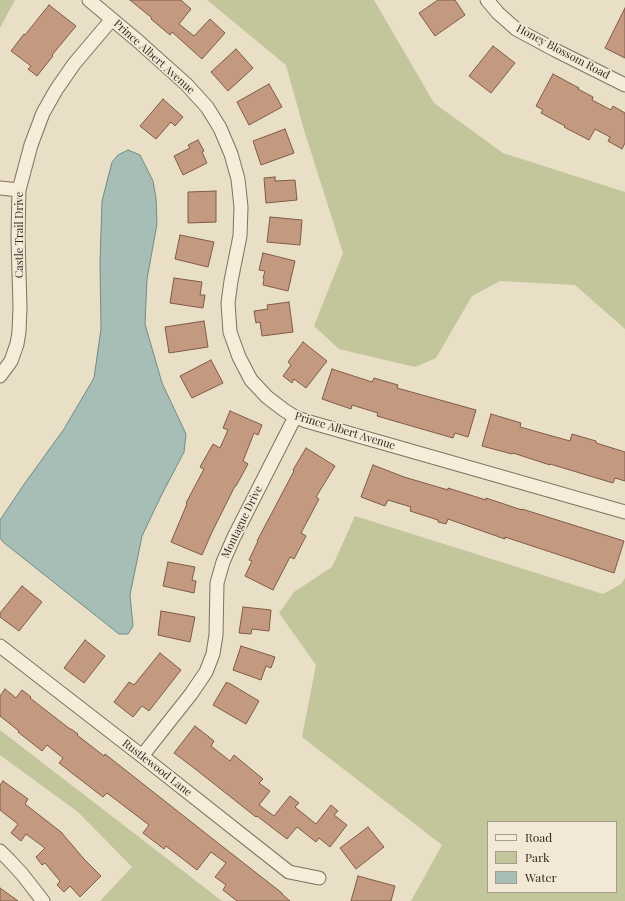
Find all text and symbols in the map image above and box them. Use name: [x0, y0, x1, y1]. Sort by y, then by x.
street label: Prince Albert Avenue: [111, 17, 197, 97]
street label: Honey Blossom Road: [514, 22, 612, 82]
street label: Castle Trail Drive: [13, 192, 27, 278]
street label: Prince Albert Avenue: [293, 409, 397, 453]
street label: Montague Drive: [219, 484, 265, 560]
street label: Rustlewood Lane: [120, 737, 194, 799]
legend: [487, 821, 617, 893]
text: Road: [525, 829, 552, 845]
text: Park: [525, 849, 550, 865]
text: Water: [525, 869, 557, 885]

